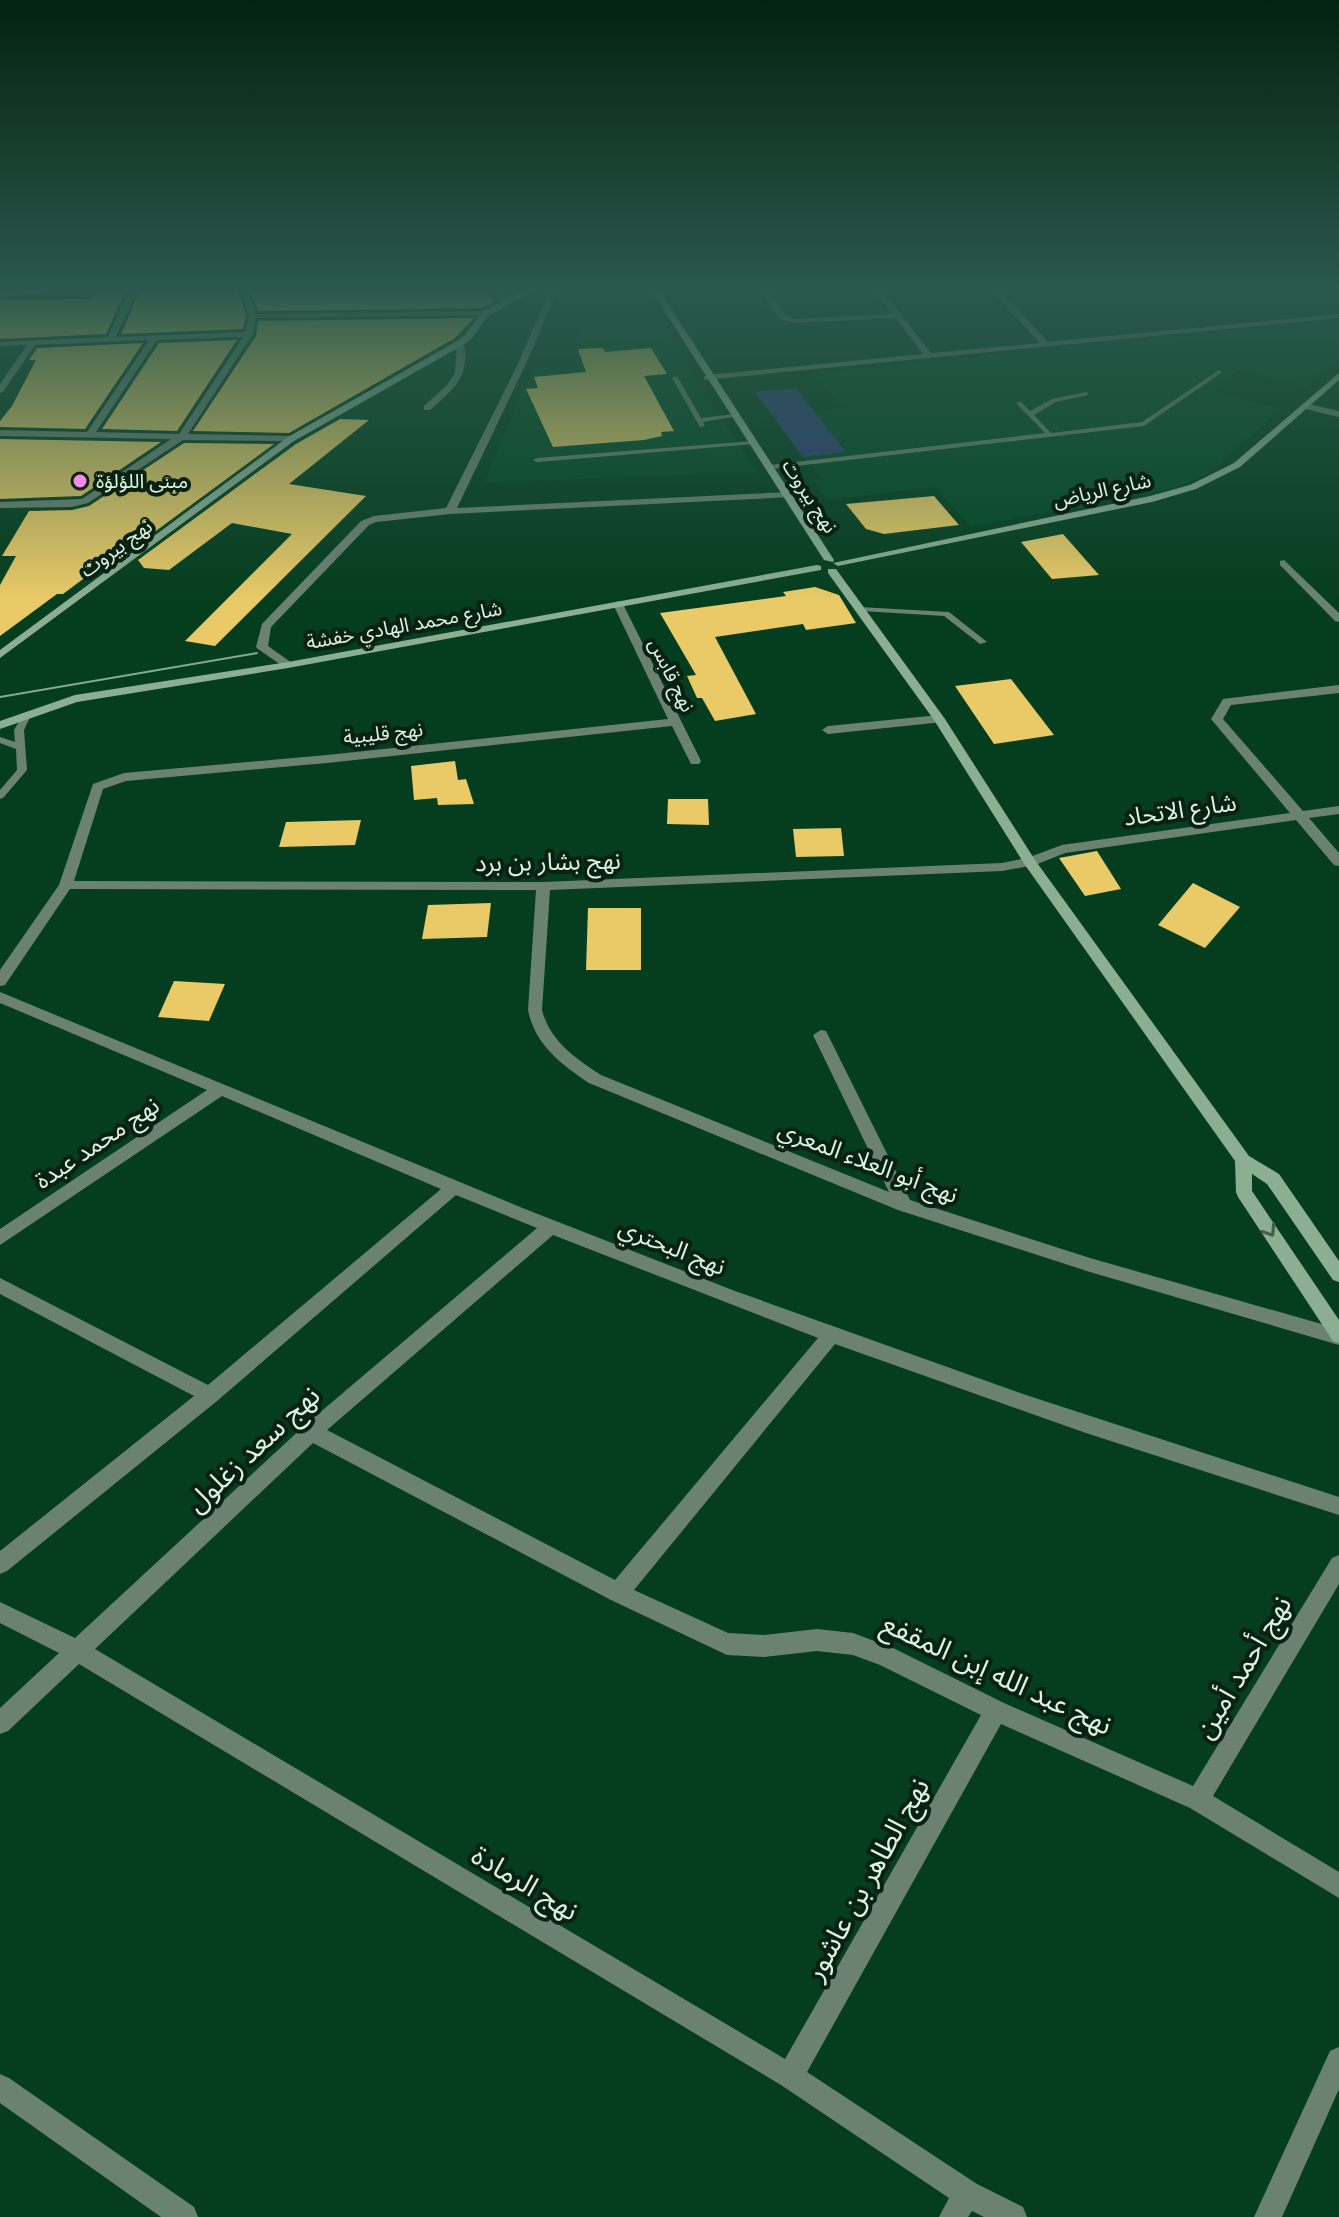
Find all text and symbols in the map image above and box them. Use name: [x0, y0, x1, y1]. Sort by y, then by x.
street label: نهج بيروت: [775, 455, 843, 539]
street label: شارع الرياض: [1051, 468, 1154, 515]
place label: مبنى اللؤلؤة: [96, 469, 188, 493]
marker: مبنى اللؤلؤة: [71, 472, 89, 490]
street label: نهج بيروت: [75, 514, 158, 585]
street label: شارع محمد الهادي خفشة: [304, 596, 505, 658]
street label: نهج قابس: [641, 634, 700, 717]
street label: نهج قليبية: [342, 717, 424, 752]
street label: شارع الاتحاد: [1122, 788, 1239, 835]
street label: نهج بشار بن برد: [475, 847, 621, 880]
street label: نهج محمد عبدة: [30, 1091, 166, 1197]
street label: نهج أبو العلاء المعري: [772, 1113, 963, 1213]
street label: نهج البحتري: [613, 1213, 729, 1285]
one-way arrow: [1260, 1222, 1275, 1236]
street label: نهج سعد زغلول: [179, 1379, 329, 1522]
street label: نهج أحمد أمين: [1186, 1589, 1302, 1746]
street label: نهج عبد الله إبن المقفع: [875, 1606, 1117, 1745]
street label: نهج الطاهر بن عاشور: [797, 1772, 940, 1989]
street label: نهج الرمادة: [464, 1838, 584, 1931]

